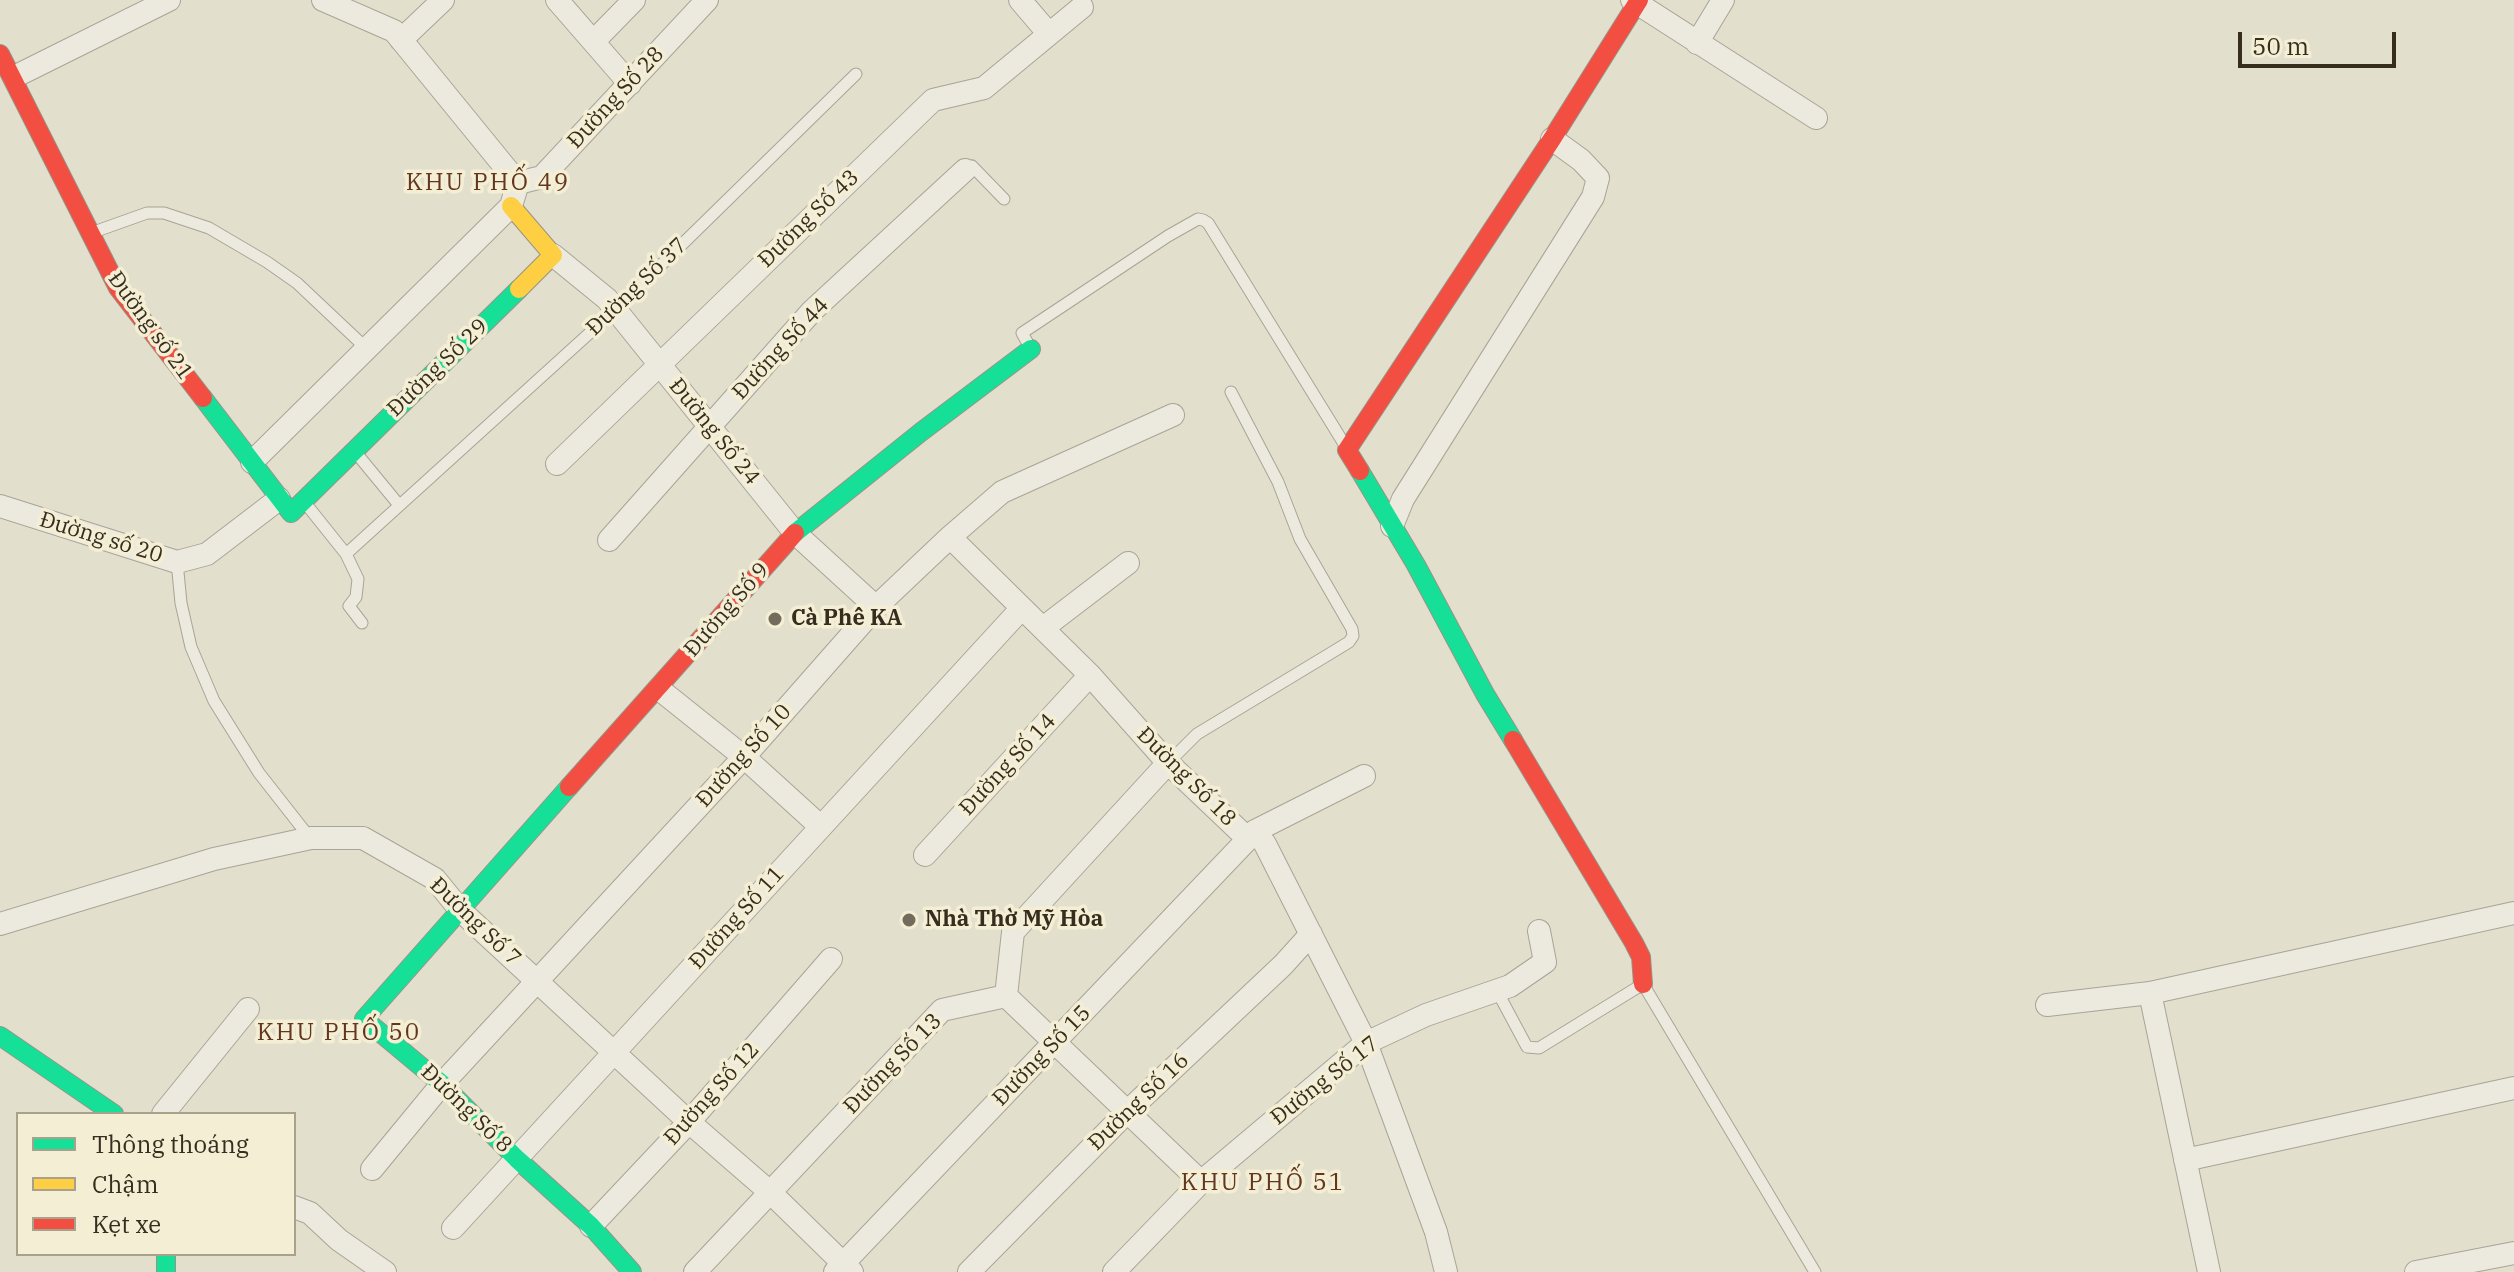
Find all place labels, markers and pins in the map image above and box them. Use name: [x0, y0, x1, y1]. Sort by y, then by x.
place label: Cà Phê KA: [791, 606, 902, 632]
marker: Cà Phê KA: [766, 610, 784, 628]
place label: Nhà Thờ Mỹ Hòa: [925, 907, 1103, 933]
marker: Nhà Thờ Mỹ Hòa: [900, 911, 918, 929]

